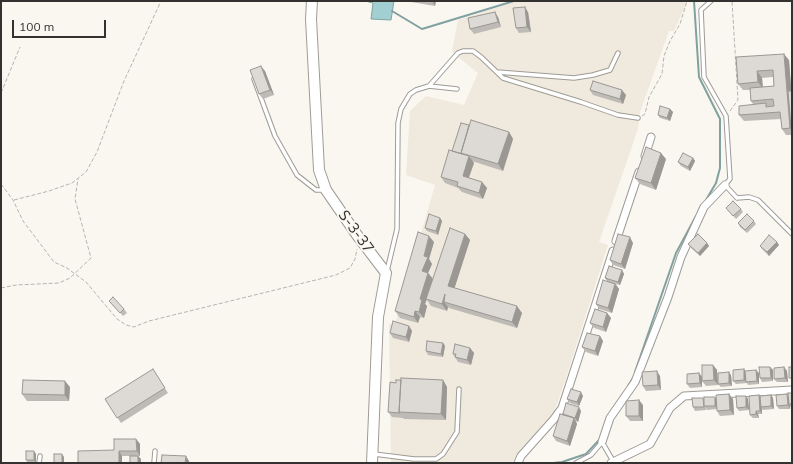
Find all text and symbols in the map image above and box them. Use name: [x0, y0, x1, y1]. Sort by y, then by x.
scale bar: [14, 12, 108, 38]
text: 100 m: [19, 19, 54, 34]
street label: Տ-3-37: [334, 207, 378, 257]

